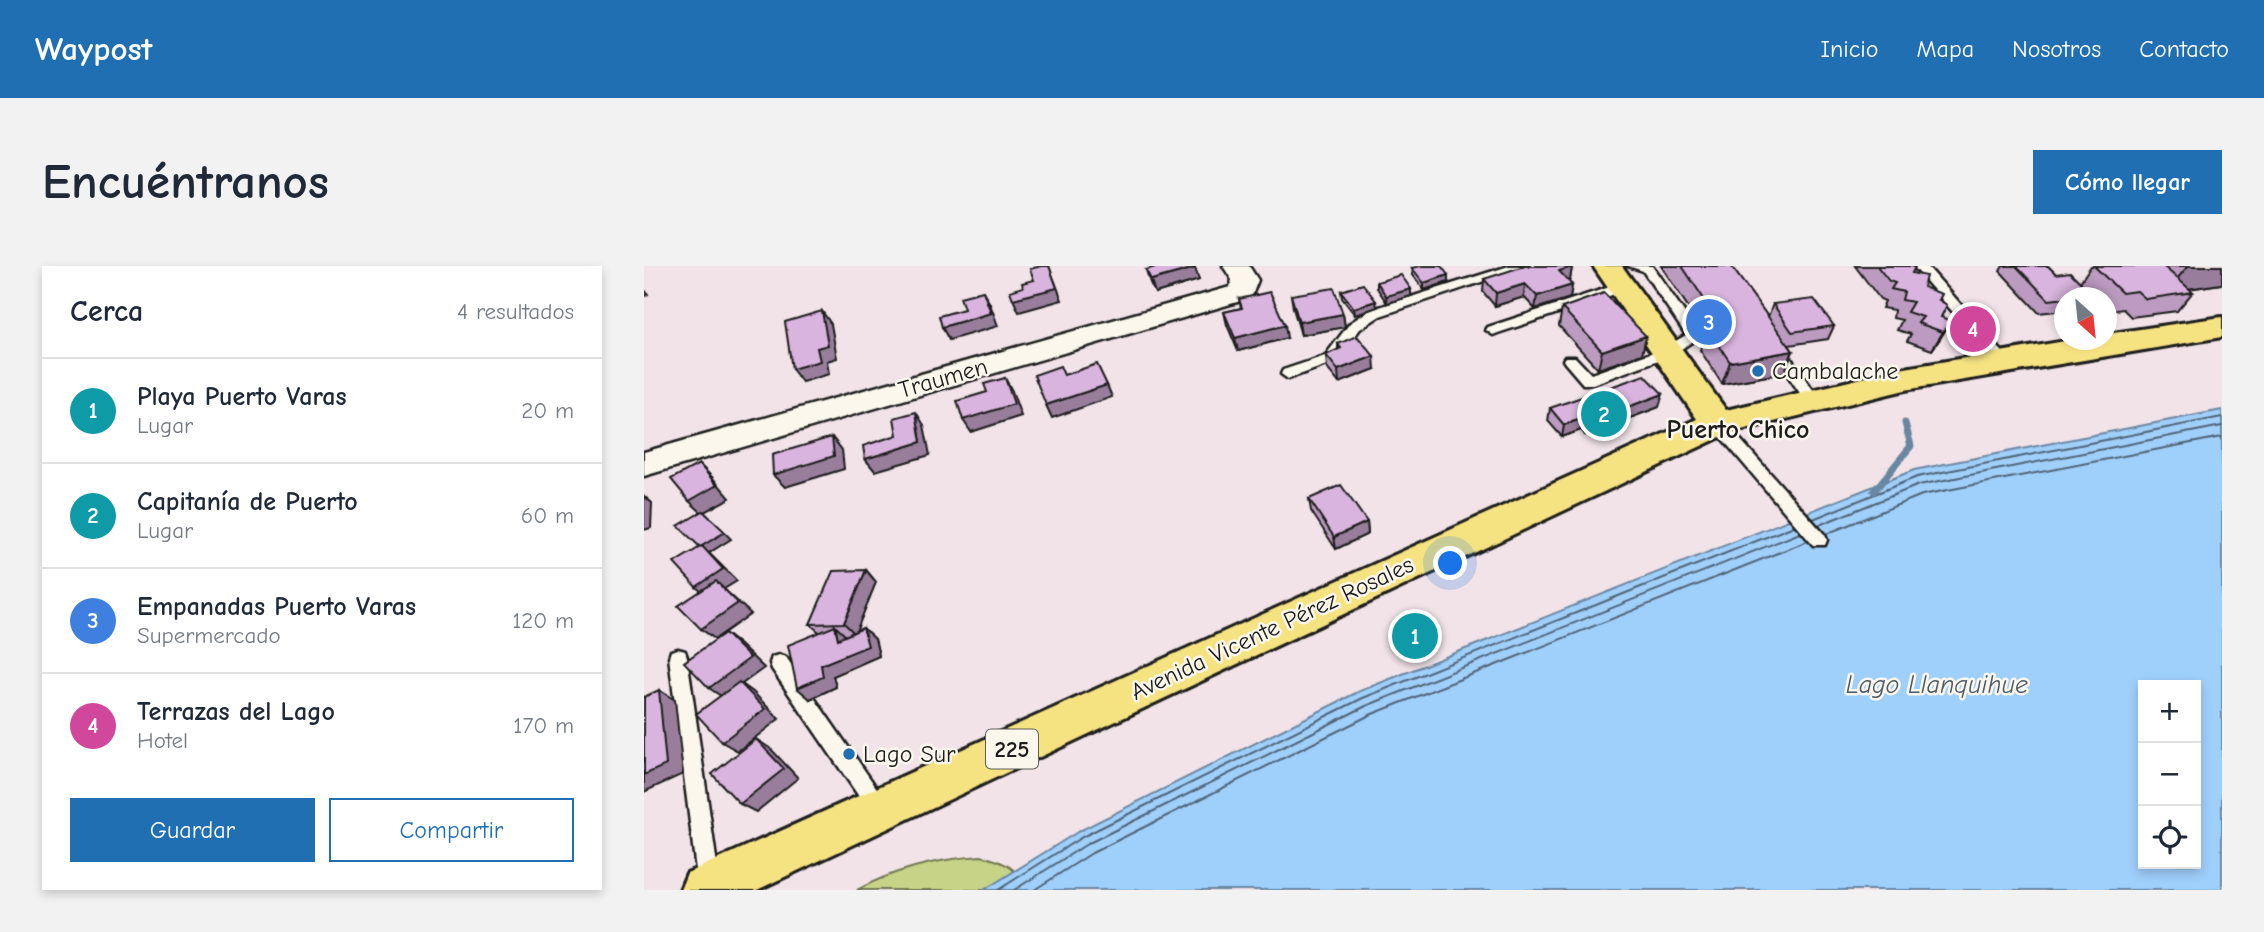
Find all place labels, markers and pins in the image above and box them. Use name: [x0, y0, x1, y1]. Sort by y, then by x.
pin: 3: [1686, 296, 1732, 348]
pin: 4: [1950, 303, 1996, 355]
place label: Cambalache: [1772, 357, 1898, 385]
marker: Cambalache: [1750, 363, 1766, 379]
pin: 2: [1581, 388, 1627, 440]
pin: 1: [1392, 610, 1438, 662]
place label: Lago Sur: [863, 740, 956, 768]
marker: Lago Sur: [841, 746, 857, 762]

